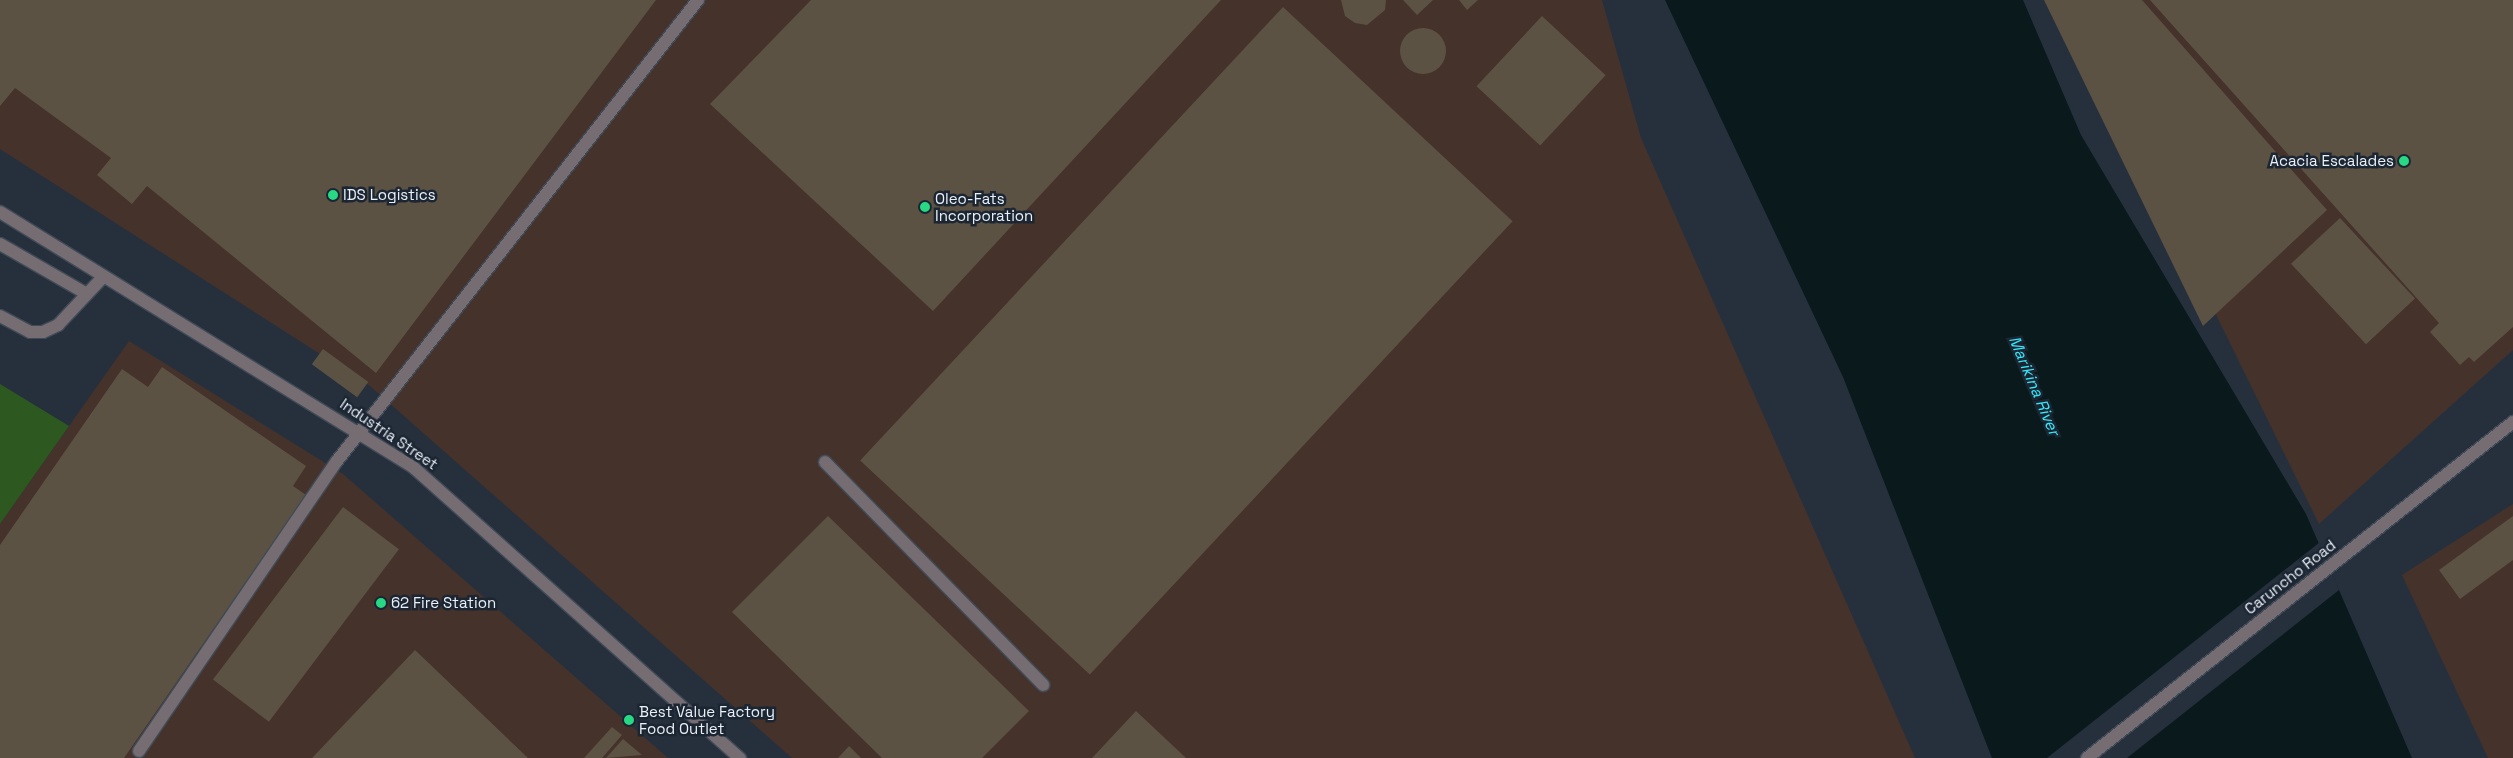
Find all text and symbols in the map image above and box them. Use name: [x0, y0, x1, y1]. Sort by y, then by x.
place label: Acacia Escalades: [2270, 152, 2394, 170]
marker: Acacia Escalades: [2398, 155, 2410, 167]
place label: IDS Logistics: [343, 186, 436, 204]
marker: IDS Logistics: [327, 189, 339, 201]
place label: Oleo-Fats Incorporation: [935, 189, 1033, 224]
marker: Oleo-Fats Incorporation: [919, 201, 931, 213]
water label: Marikina River: [2004, 333, 2064, 439]
street label: Industria Street: [337, 395, 441, 473]
street label: Caruncho Road: [2241, 536, 2339, 618]
place label: 62 Fire Station: [391, 594, 496, 612]
marker: 62 Fire Station: [375, 597, 387, 609]
place label: Best Value Factory Food Outlet: [639, 702, 775, 737]
marker: Best Value Factory Food Outlet: [623, 714, 635, 726]

